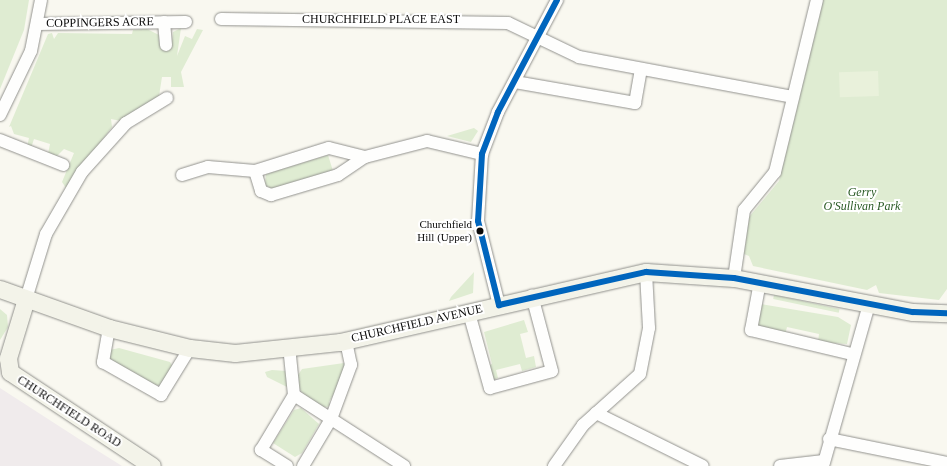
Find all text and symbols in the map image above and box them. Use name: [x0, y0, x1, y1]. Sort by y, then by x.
street label: CHURCHFIELD PLACE EAST: [302, 13, 460, 27]
street label: COPPINGERS ACRE: [46, 15, 154, 31]
park label: Gerry O'Sullivan Park: [824, 186, 900, 214]
place label: Churchfield Hill (Upper): [417, 218, 472, 244]
marker: Churchfield Hill (Upper): [475, 226, 485, 236]
street label: CHURCHFIELD AVENUE: [350, 302, 484, 346]
street label: CHURCHFIELD ROAD: [14, 373, 124, 451]

